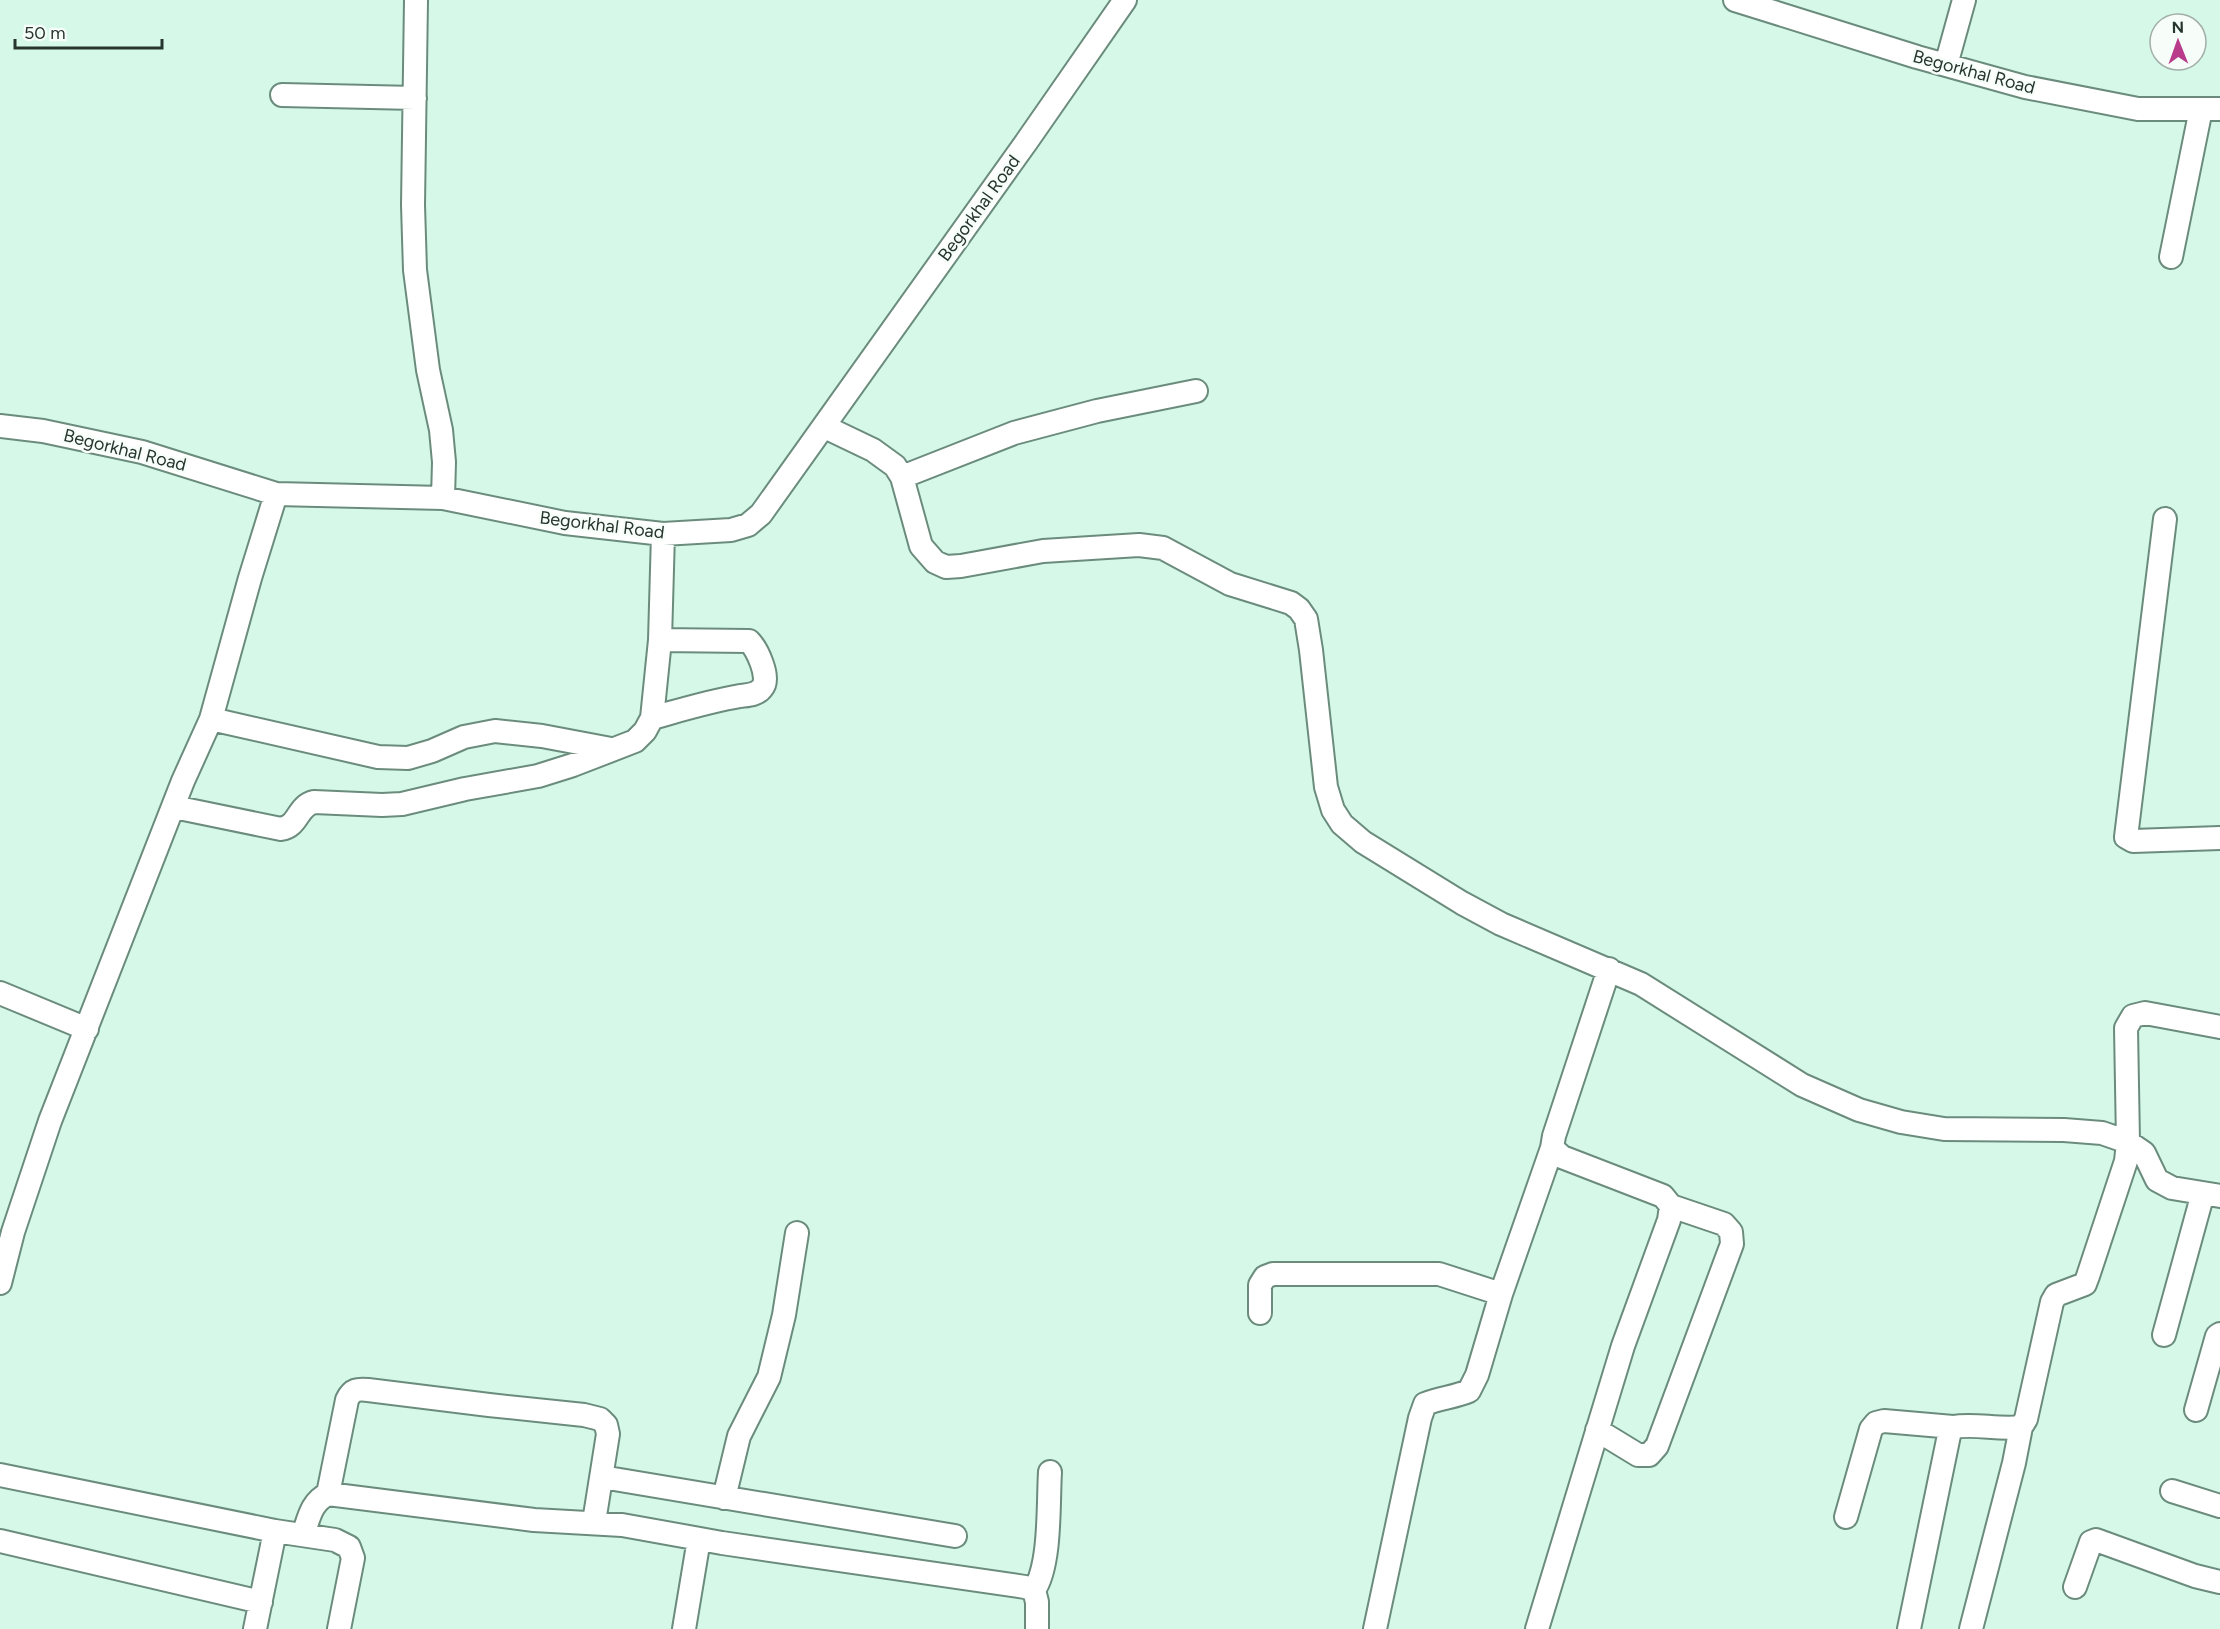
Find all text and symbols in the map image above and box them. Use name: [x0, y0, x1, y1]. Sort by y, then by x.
scale bar: [15, 12, 162, 50]
north arrow: [2148, 12, 2208, 72]
text: N: [2171, 18, 2184, 37]
text: 50 m: [24, 22, 66, 44]
street label: Begorkhal Road: [1910, 45, 2038, 99]
street label: Begorkhal Road: [933, 151, 1025, 265]
street label: Begorkhal Road: [61, 424, 189, 476]
street label: Begorkhal Road: [538, 506, 666, 544]

